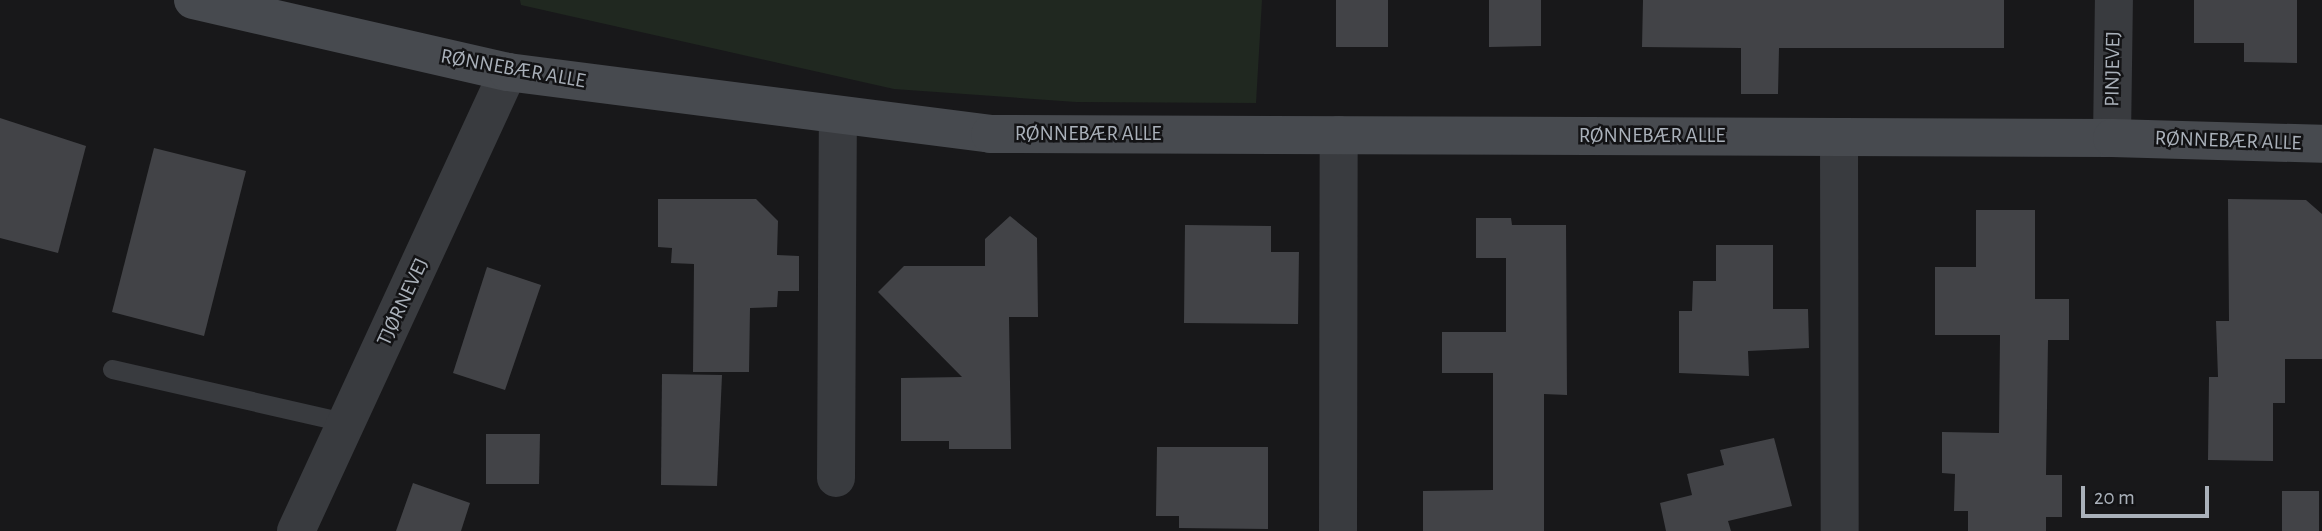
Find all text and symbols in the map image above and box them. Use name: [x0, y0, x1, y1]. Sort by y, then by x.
street label: PINJEVEJ: [2100, 31, 2126, 107]
street label: RØNNEBÆR ALLE: [439, 44, 587, 94]
street label: RØNNEBÆR ALLE: [1015, 121, 1161, 147]
street label: RØNNEBÆR ALLE: [1579, 123, 1725, 149]
street label: RØNNEBÆR ALLE: [2154, 126, 2302, 156]
street label: TJØRNEVEJ: [372, 254, 434, 350]
scale bar: [2084, 472, 2212, 516]
text: 20 m: [2094, 487, 2135, 508]

